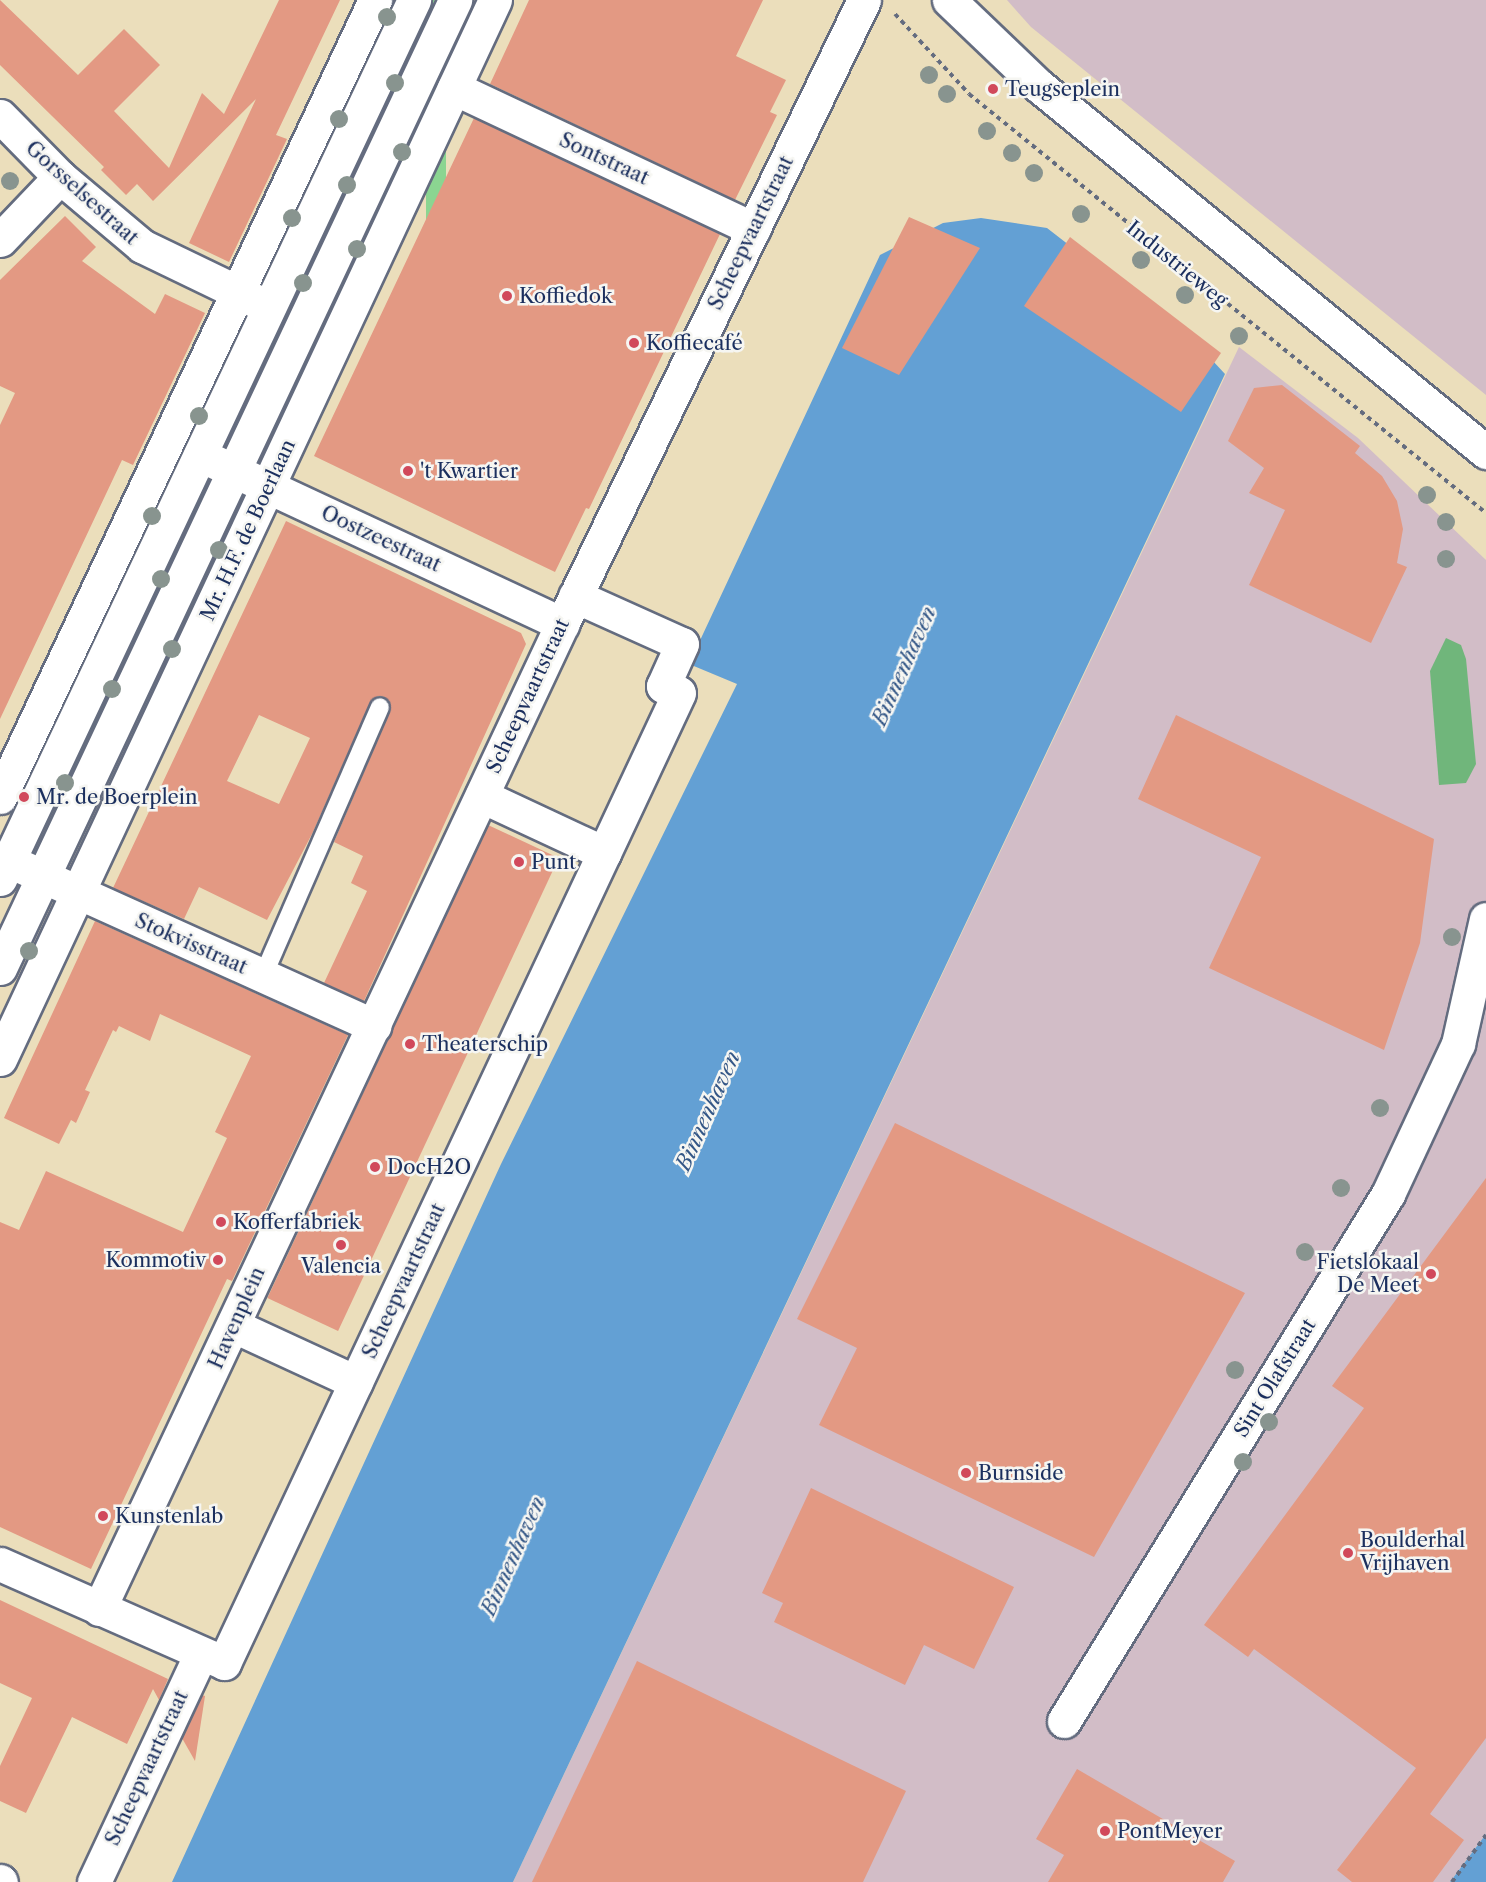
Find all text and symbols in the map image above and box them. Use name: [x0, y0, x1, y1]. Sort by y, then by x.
place label: Teugseplein: [1005, 77, 1120, 101]
marker: Teugseplein: [986, 82, 1000, 96]
street label: Sontstraat: [555, 128, 653, 190]
street label: Gorsselsestraat: [21, 136, 143, 250]
street label: Scheepvaartstraat: [703, 152, 799, 314]
street label: Industrieweg: [1122, 216, 1232, 312]
place label: Koffiedok: [519, 284, 612, 308]
marker: Koffiedok: [500, 289, 514, 303]
place label: Koffiecafé: [646, 331, 743, 355]
marker: Koffiecafé: [627, 336, 641, 350]
street label: Mr. H.F. de Boerlaan: [195, 436, 301, 624]
place label: 't Kwartier: [420, 459, 518, 483]
marker: 't Kwartier: [401, 464, 415, 478]
street label: Oostzeestraat: [317, 501, 445, 577]
water label: Binnenhaven: [867, 603, 941, 729]
street label: Scheepvaartstraat: [482, 615, 574, 777]
place label: Mr. de Boerplein: [36, 785, 197, 809]
marker: Mr. de Boerplein: [17, 790, 31, 804]
place label: Punt: [531, 850, 576, 874]
marker: Punt: [512, 855, 526, 869]
street label: Stokvisstraat: [131, 909, 251, 979]
place label: Theaterschip: [422, 1032, 548, 1056]
marker: Theaterschip: [403, 1037, 417, 1051]
water label: Binnenhaven: [671, 1048, 745, 1174]
place label: DocH2O: [387, 1155, 471, 1179]
marker: DocH2O: [368, 1160, 382, 1174]
street label: Scheepvaartstraat: [358, 1200, 450, 1362]
place label: Kofferfabriek: [233, 1210, 360, 1234]
marker: Kofferfabriek: [214, 1215, 228, 1229]
marker: Valencia: [334, 1238, 348, 1252]
place label: Kommotiv: [106, 1248, 206, 1272]
place label: Fietslokaal De Meet: [1317, 1250, 1419, 1297]
marker: Kommotiv: [211, 1253, 225, 1267]
place label: Valencia: [301, 1254, 381, 1278]
street label: Havenplein: [204, 1263, 270, 1373]
marker: Fietslokaal De Meet: [1424, 1267, 1438, 1281]
street label: Sint Olafstraat: [1229, 1314, 1321, 1442]
place label: Burnside: [978, 1461, 1063, 1485]
marker: Burnside: [959, 1466, 973, 1480]
water label: Binnenhaven: [476, 1493, 550, 1619]
place label: Kunstenlab: [115, 1504, 223, 1528]
marker: Kunstenlab: [96, 1509, 110, 1523]
place label: Boulderhal Vrijhaven: [1360, 1529, 1465, 1576]
marker: Boulderhal Vrijhaven: [1341, 1546, 1355, 1560]
street label: Scheepvaartstraat: [101, 1687, 193, 1849]
place label: PontMeyer: [1117, 1819, 1222, 1843]
marker: PontMeyer: [1098, 1824, 1112, 1838]

